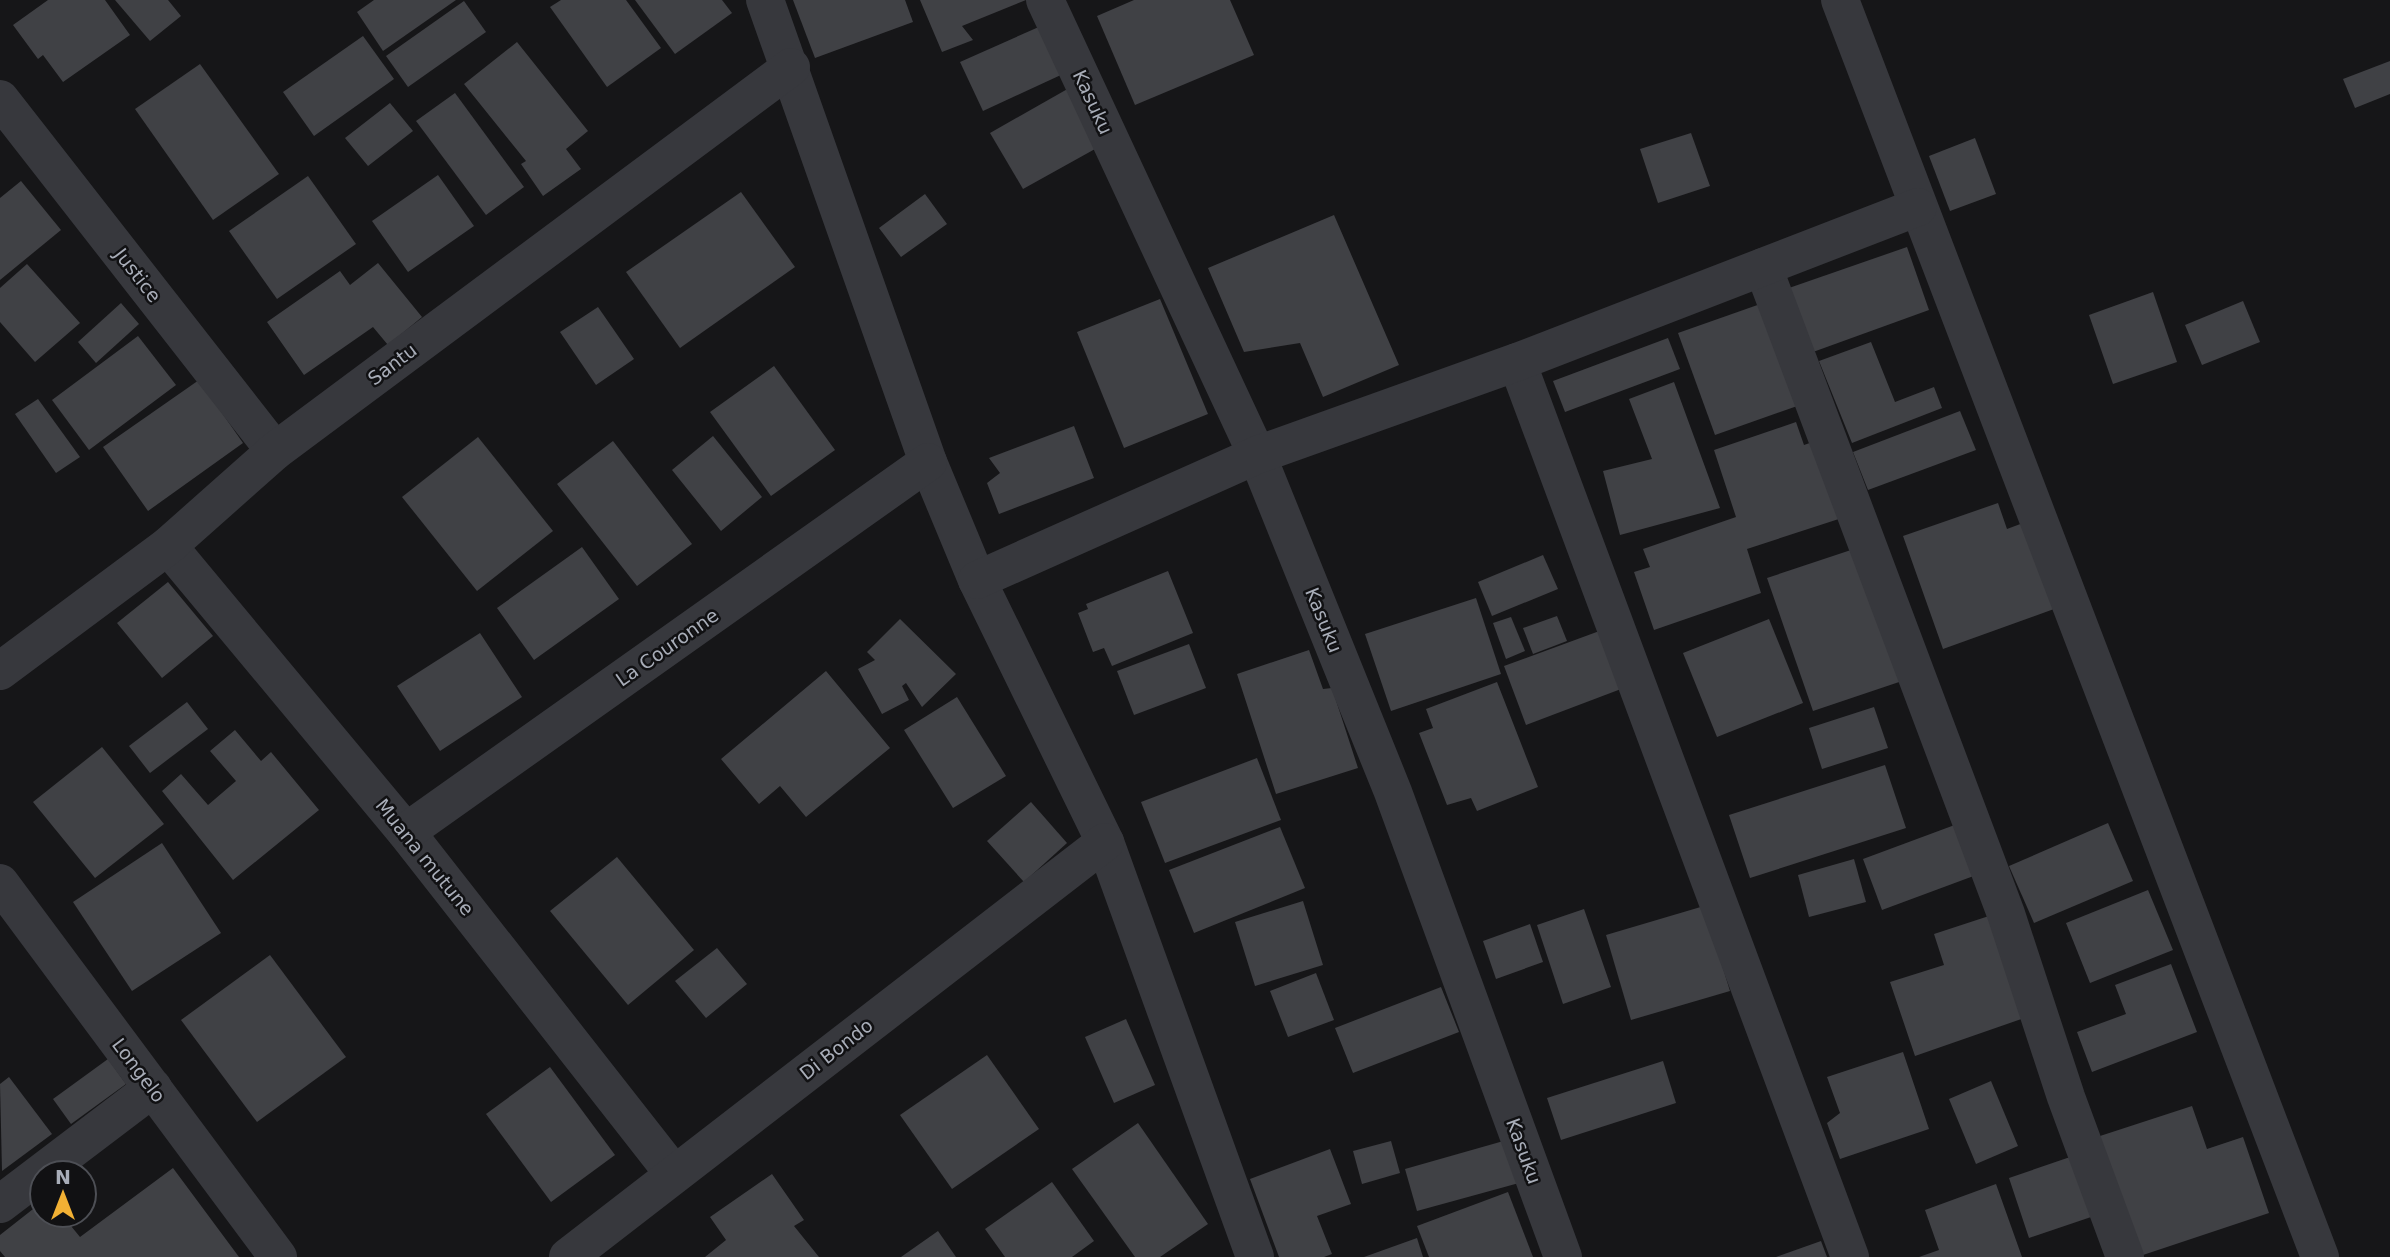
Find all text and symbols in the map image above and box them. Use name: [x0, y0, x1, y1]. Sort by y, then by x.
street label: Kasuku: [1069, 66, 1117, 138]
street label: Justice: [110, 243, 166, 306]
street label: Santu: [363, 339, 421, 389]
street label: Kasuku: [1301, 584, 1347, 656]
street label: La Couronne: [612, 604, 722, 690]
street label: Muana mutune: [371, 794, 479, 920]
street label: Di Bondo: [795, 1014, 877, 1084]
street label: Longelo: [108, 1034, 170, 1106]
street label: Kasuku: [1502, 1115, 1546, 1187]
north arrow: [28, 1159, 98, 1229]
text: N: [55, 1166, 71, 1188]

